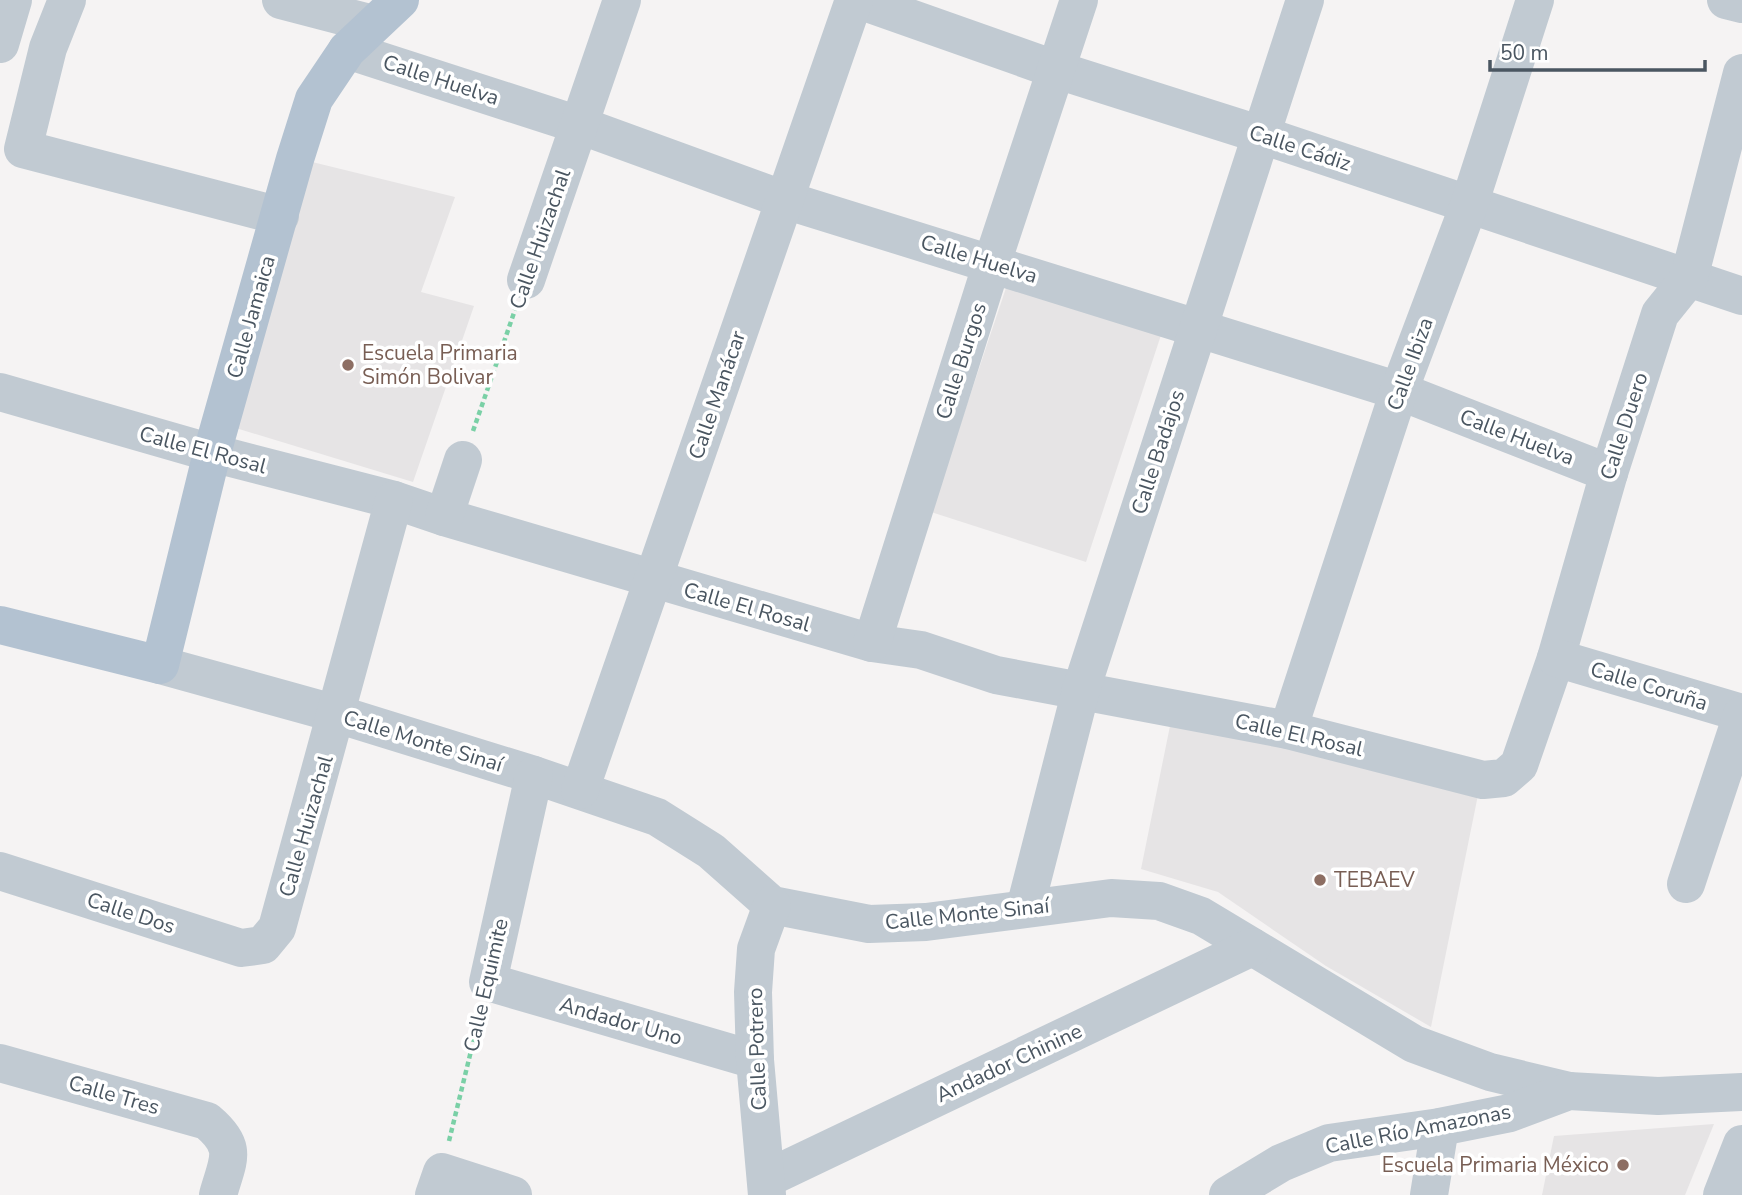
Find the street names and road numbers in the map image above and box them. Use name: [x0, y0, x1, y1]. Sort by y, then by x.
street label: Calle Huelva: [379, 48, 503, 112]
street label: Calle Cádiz: [1245, 118, 1355, 178]
street label: Calle Huizachal: [503, 165, 577, 313]
street label: Calle Huelva: [917, 228, 1041, 290]
street label: Calle Jamaica: [220, 252, 282, 382]
street label: Calle Burgos: [929, 299, 993, 423]
street label: Calle Ibiza: [1380, 314, 1440, 414]
street label: Calle Manácar: [682, 327, 752, 463]
street label: Calle Duero: [1593, 369, 1655, 483]
street label: Calle Badajos: [1125, 386, 1191, 518]
street label: Calle Huelva: [1456, 402, 1578, 472]
street label: Calle El Rosal: [136, 420, 270, 481]
street label: Calle El Rosal: [680, 576, 814, 639]
street label: Calle Coruña: [1587, 655, 1711, 717]
street label: Calle Monte Sinaí: [340, 704, 507, 779]
street label: Calle El Rosal: [1232, 707, 1367, 764]
street label: Calle Huizachal: [272, 751, 340, 900]
street label: Calle Dos: [83, 886, 179, 940]
street label: Calle Monte Sinaí: [884, 891, 1052, 937]
street label: Calle Equimite: [457, 916, 515, 1054]
street label: Calle Potrero: [741, 987, 773, 1111]
street label: Andador Uno: [556, 990, 686, 1052]
street label: Andador Chinine: [931, 1017, 1087, 1109]
street label: Calle Tres: [65, 1069, 163, 1121]
street label: Calle Río Amazonas: [1323, 1097, 1513, 1161]

